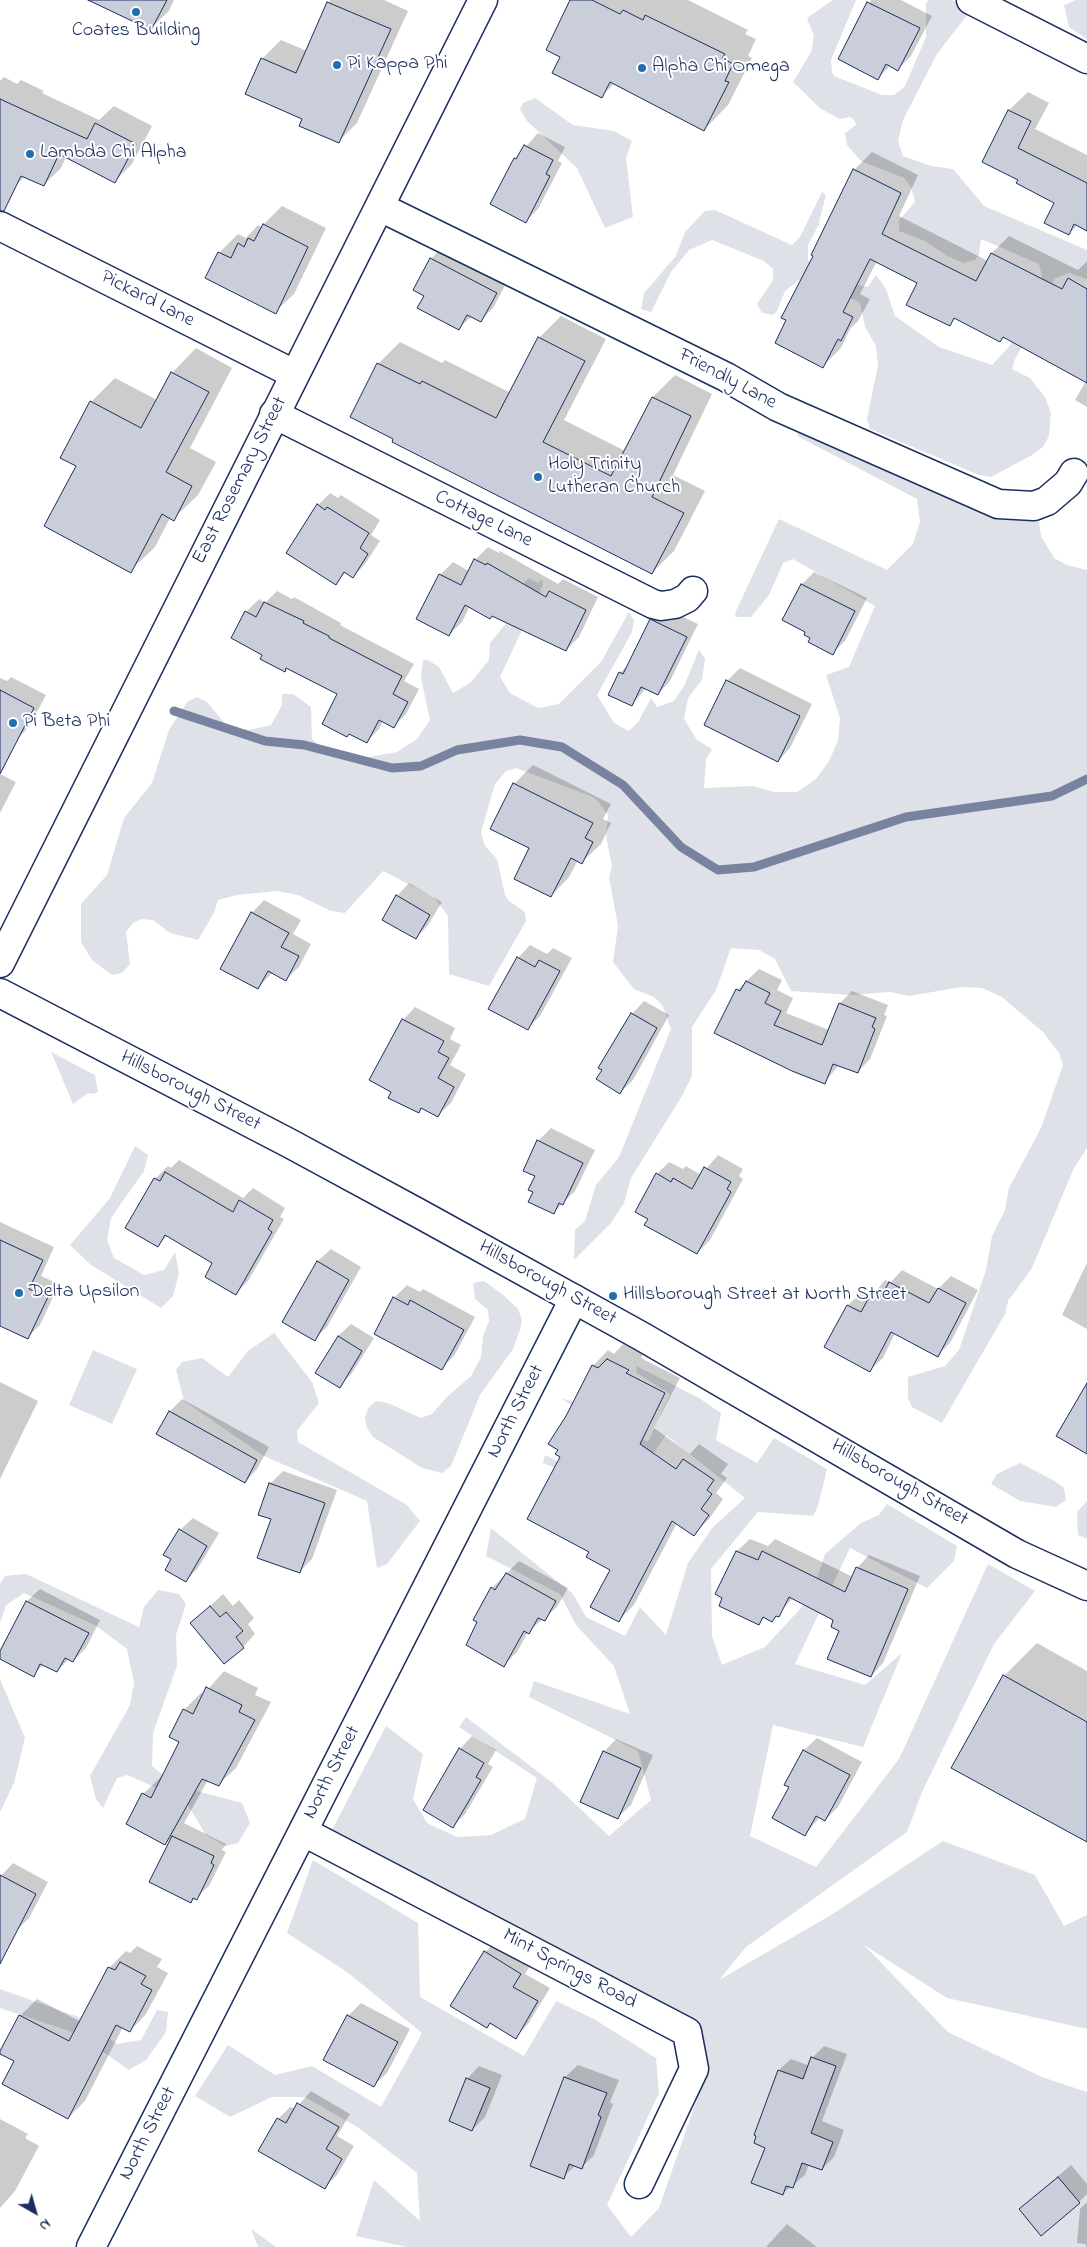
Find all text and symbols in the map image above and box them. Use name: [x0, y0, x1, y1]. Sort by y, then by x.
marker: Coates Building: [130, 6, 142, 18]
place label: Coates Building: [72, 20, 200, 44]
place label: Pi Kappa Phi: [347, 53, 448, 77]
place label: Alpha Chi Omega: [652, 56, 790, 80]
marker: Pi Kappa Phi: [331, 59, 343, 71]
marker: Alpha Chi Omega: [636, 62, 648, 74]
place label: Lambda Chi Alpha: [40, 142, 187, 166]
marker: Lambda Chi Alpha: [24, 148, 36, 160]
street label: Pickard Lane: [96, 266, 198, 334]
street label: Friendly Lane: [674, 344, 780, 416]
street label: East Rosemary Street: [188, 393, 294, 569]
place label: Holy Trinity Lutheran Church: [548, 454, 680, 501]
marker: Holy Trinity Lutheran Church: [532, 471, 544, 483]
street label: Cottage Lane: [430, 486, 536, 554]
place label: Pi Beta Phi: [23, 711, 110, 735]
marker: Pi Beta Phi: [7, 717, 19, 729]
street label: Hillsborough Street: [116, 1046, 264, 1138]
street label: Hillsborough Street: [474, 1236, 620, 1332]
place label: Delta Upsilon: [29, 1281, 139, 1305]
place label: Hillsborough Street at North Street: [623, 1284, 906, 1308]
marker: Delta Upsilon: [13, 1287, 25, 1299]
marker: Hillsborough Street at North Street: [607, 1290, 619, 1302]
street label: North Street: [483, 1361, 551, 1463]
street label: Hillsborough Street: [826, 1435, 972, 1533]
street label: North Street: [299, 1722, 367, 1824]
street label: Mint Springs Road: [498, 1925, 640, 2015]
street label: North Street: [115, 2083, 183, 2185]
north arrow: [10, 2187, 60, 2237]
text: N: [34, 2213, 55, 2235]

